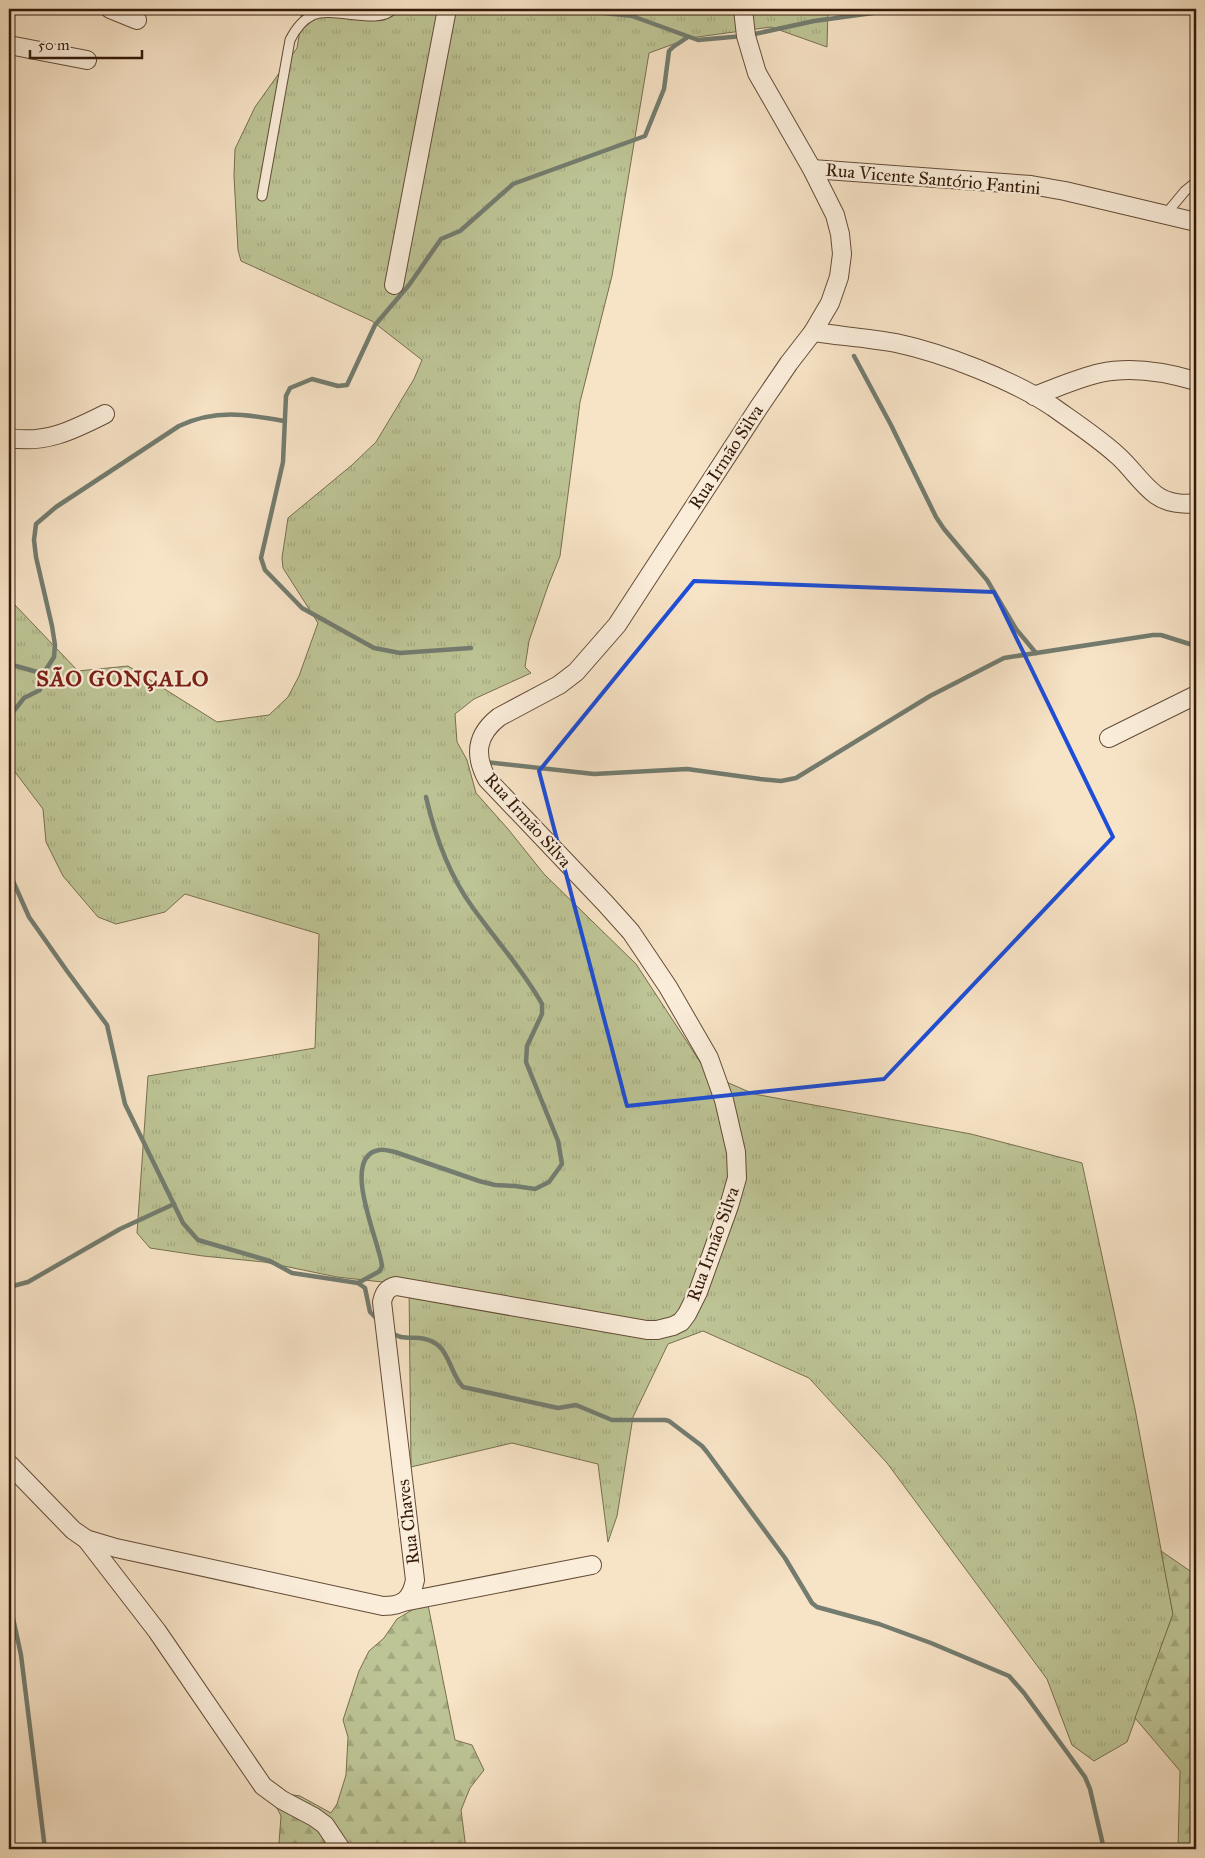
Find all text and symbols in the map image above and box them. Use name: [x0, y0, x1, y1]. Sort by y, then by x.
scale bar: [30, 28, 142, 60]
text: 50 m: [38, 36, 70, 54]
street label: Rua Vicente Santório Fantini: [825, 159, 1042, 199]
street label: Rua Irmão Silva: [684, 400, 768, 513]
district label: SÃO GONÇALO: [36, 665, 210, 692]
street label: Rua Irmão Silva: [480, 768, 577, 872]
street label: Rua Irmão Silva: [682, 1183, 744, 1304]
street label: Rua Chaves: [392, 1478, 424, 1566]

